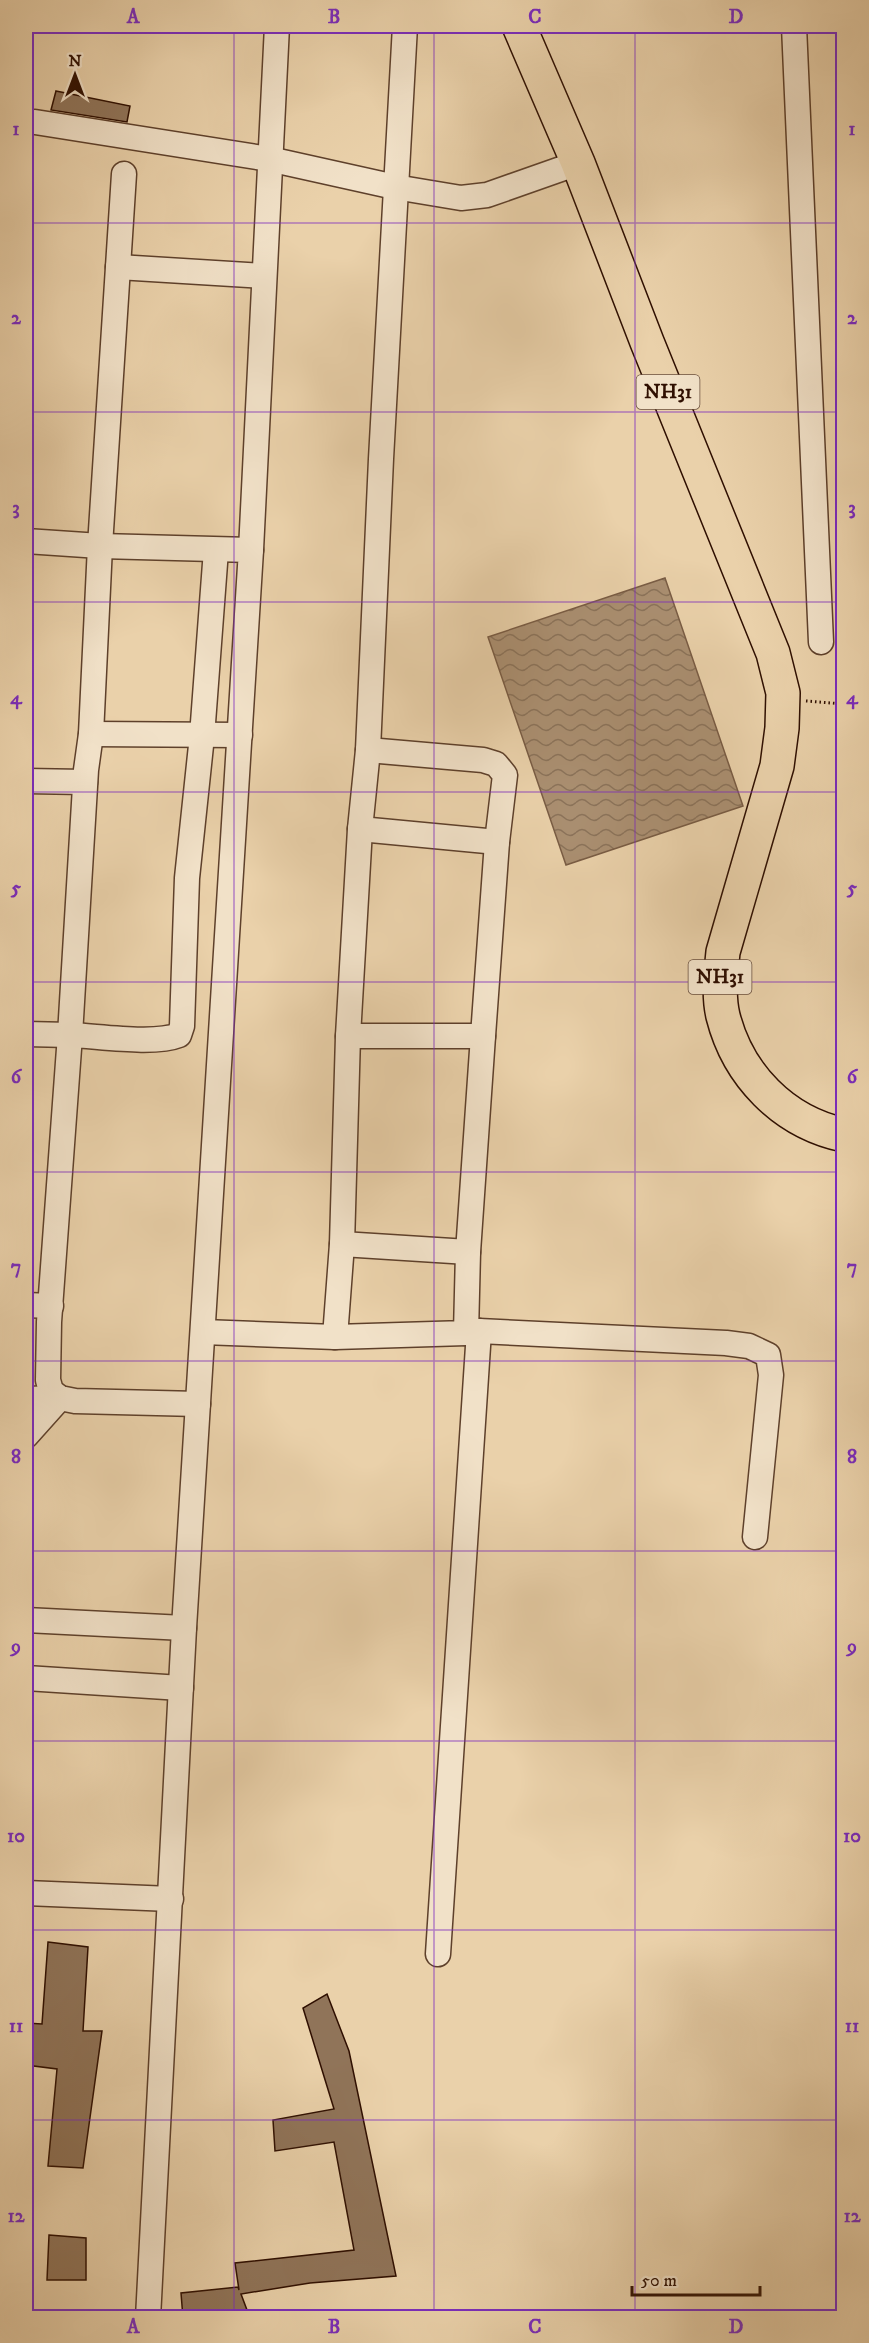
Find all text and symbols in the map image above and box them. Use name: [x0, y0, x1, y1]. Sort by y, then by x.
text: A: [126, 5, 141, 30]
text: B: [328, 5, 340, 30]
text: C: [528, 5, 542, 30]
text: D: [729, 5, 744, 30]
north arrow: [45, 45, 105, 105]
text: N: [68, 51, 82, 71]
text: 1: [12, 117, 20, 142]
text: 1: [848, 117, 856, 142]
text: 2: [11, 306, 22, 331]
text: 2: [847, 306, 858, 331]
road number: NH31: [636, 375, 700, 409]
text: 3: [12, 496, 20, 521]
text: 3: [848, 496, 856, 521]
text: 4: [10, 686, 23, 711]
text: 4: [846, 686, 859, 711]
text: 5: [10, 876, 21, 901]
text: 5: [846, 876, 857, 901]
road number: NH31: [688, 960, 752, 994]
text: 6: [11, 1065, 23, 1090]
text: 6: [847, 1065, 859, 1090]
text: 7: [11, 1255, 21, 1280]
text: 7: [847, 1255, 857, 1280]
text: 8: [11, 1445, 21, 1470]
text: 8: [847, 1445, 857, 1470]
text: 9: [9, 1635, 21, 1660]
text: 9: [845, 1635, 857, 1660]
text: 10: [7, 1824, 25, 1849]
text: 10: [843, 1824, 861, 1849]
text: 11: [9, 2014, 23, 2039]
text: 11: [845, 2014, 859, 2039]
text: 12: [7, 2204, 26, 2229]
text: 12: [843, 2204, 862, 2229]
scale bar: [632, 2259, 760, 2297]
text: 50 m: [641, 2270, 677, 2292]
text: A: [126, 2315, 141, 2340]
text: B: [328, 2315, 340, 2340]
text: C: [528, 2315, 542, 2340]
text: D: [729, 2315, 744, 2340]

